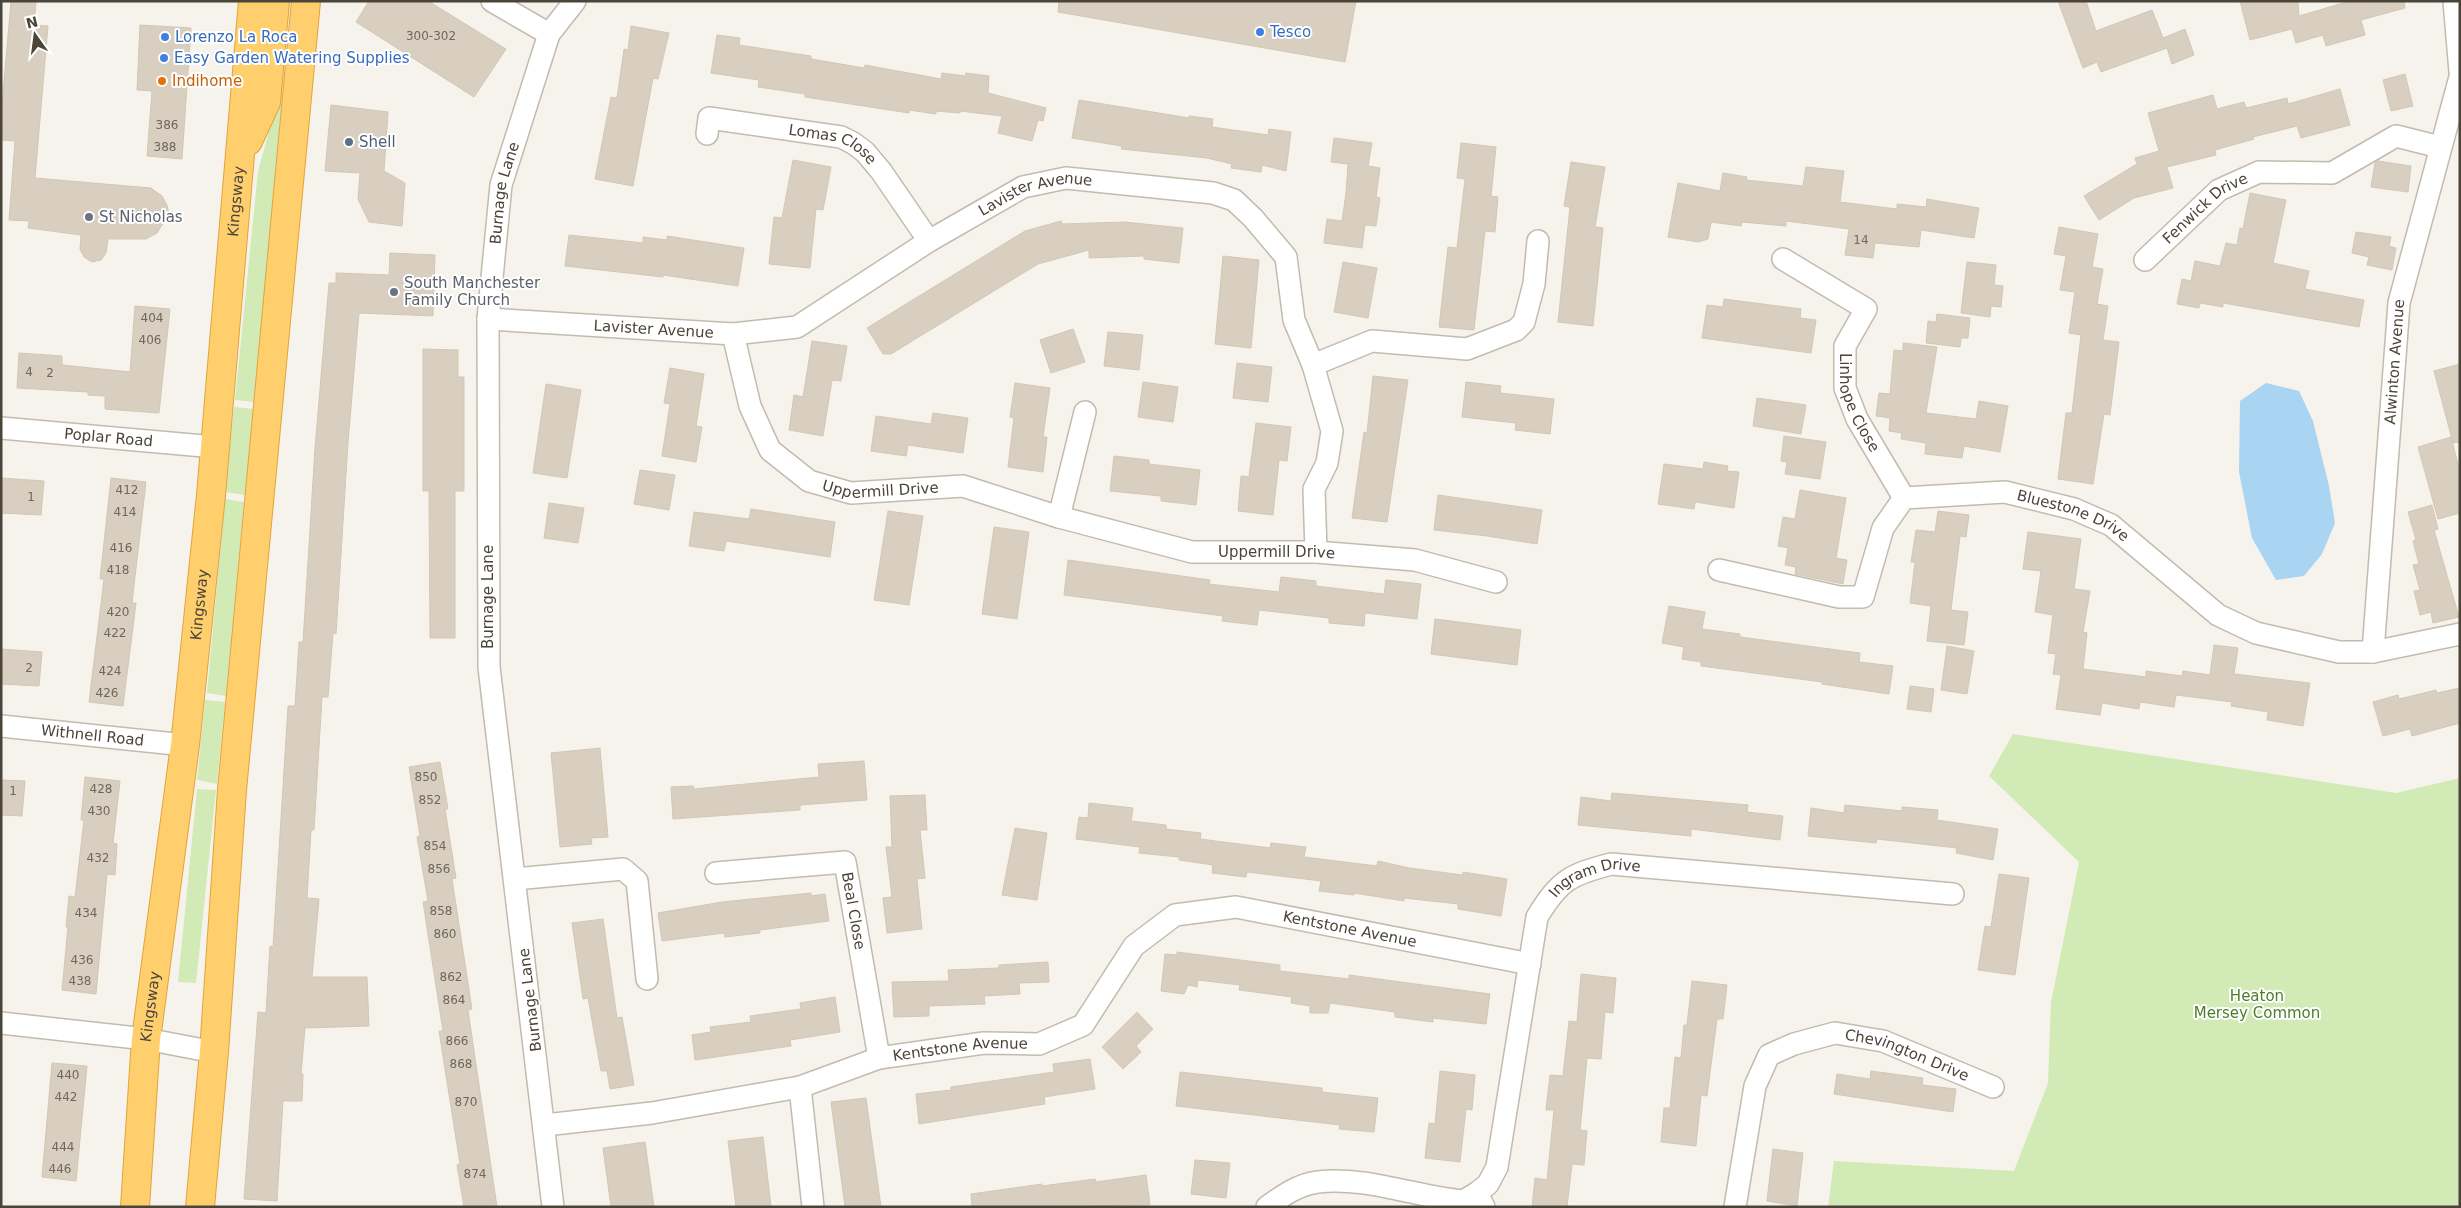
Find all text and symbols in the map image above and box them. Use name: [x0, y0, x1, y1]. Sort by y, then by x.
north arrow: [10, 10, 60, 60]
text: N: [24, 13, 39, 32]
place label: Tesco: [1269, 23, 1311, 41]
marker: Tesco: [1254, 26, 1266, 38]
place label: Lorenzo La Roca: [175, 28, 297, 46]
house number: 300-302: [406, 29, 456, 43]
marker: Lorenzo La Roca: [159, 31, 171, 43]
place label: Easy Garden Watering Supplies: [174, 49, 410, 67]
marker: Easy Garden Watering Supplies: [158, 52, 170, 64]
place label: Indihome: [172, 72, 242, 90]
marker: Indihome: [156, 75, 168, 87]
house number: 386: [156, 118, 178, 132]
street label: Lomas Close: [787, 121, 881, 168]
place label: Shell: [359, 133, 396, 151]
marker: Shell: [343, 136, 355, 148]
house number: 388: [154, 140, 176, 154]
street label: Burnage Lane: [486, 140, 523, 245]
street label: Kingsway: [224, 165, 248, 238]
street label: Lavister Avenue: [975, 169, 1093, 220]
street label: Fenwick Drive: [2159, 169, 2251, 248]
place label: St Nicholas: [99, 208, 183, 226]
marker: St Nicholas: [83, 211, 95, 223]
house number: 14: [1853, 233, 1869, 247]
place label: South Manchester Family Church: [404, 274, 541, 309]
marker: South Manchester Family Church: [388, 286, 400, 298]
street label: Alwinton Avenue: [2381, 299, 2408, 425]
house number: 404: [141, 311, 163, 325]
street label: Lavister Avenue: [593, 316, 714, 342]
house number: 406: [139, 333, 161, 347]
street label: Linhope Close: [1835, 353, 1884, 455]
house number: 4: [25, 365, 33, 379]
house number: 2: [46, 366, 54, 380]
street label: Poplar Road: [63, 425, 154, 450]
street label: Uppermill Drive: [820, 476, 939, 502]
house number: 412: [116, 483, 138, 497]
street label: Bluestone Drive: [2015, 486, 2133, 545]
house number: 1: [27, 490, 35, 504]
house number: 414: [114, 505, 136, 519]
house number: 416: [110, 541, 132, 555]
street label: Uppermill Drive: [1218, 543, 1336, 563]
street label: Burnage Lane: [479, 545, 497, 649]
house number: 418: [107, 563, 129, 577]
street label: Kingsway: [187, 568, 212, 641]
house number: 420: [107, 605, 129, 619]
house number: 422: [104, 626, 126, 640]
house number: 2: [25, 661, 33, 675]
house number: 424: [99, 664, 121, 678]
house number: 426: [96, 686, 118, 700]
street label: Withnell Road: [40, 721, 145, 750]
house number: 850: [415, 770, 437, 784]
house number: 428: [90, 782, 112, 796]
house number: 1: [9, 784, 17, 798]
house number: 852: [419, 793, 441, 807]
house number: 430: [88, 804, 110, 818]
house number: 854: [424, 839, 446, 853]
house number: 432: [87, 851, 109, 865]
street label: Ingram Drive: [1545, 855, 1641, 901]
house number: 856: [428, 862, 450, 876]
street label: Beal Close: [838, 871, 869, 951]
house number: 858: [430, 904, 452, 918]
house number: 434: [75, 906, 97, 920]
street label: Kentstone Avenue: [1281, 907, 1418, 951]
house number: 860: [434, 927, 456, 941]
street label: Burnage Lane: [515, 947, 545, 1053]
house number: 436: [71, 953, 93, 967]
street label: Kingsway: [137, 970, 164, 1043]
house number: 862: [440, 970, 462, 984]
house number: 438: [69, 974, 91, 988]
park label: Heaton Mersey Common: [2194, 987, 2320, 1022]
house number: 864: [443, 993, 465, 1007]
street label: Chevington Drive: [1844, 1026, 1972, 1085]
house number: 866: [446, 1034, 468, 1048]
street label: Kentstone Avenue: [892, 1034, 1028, 1065]
house number: 868: [450, 1057, 472, 1071]
house number: 440: [57, 1068, 79, 1082]
house number: 442: [55, 1090, 77, 1104]
house number: 870: [455, 1095, 477, 1109]
house number: 444: [52, 1140, 74, 1154]
house number: 446: [49, 1162, 71, 1176]
house number: 874: [464, 1167, 486, 1181]

